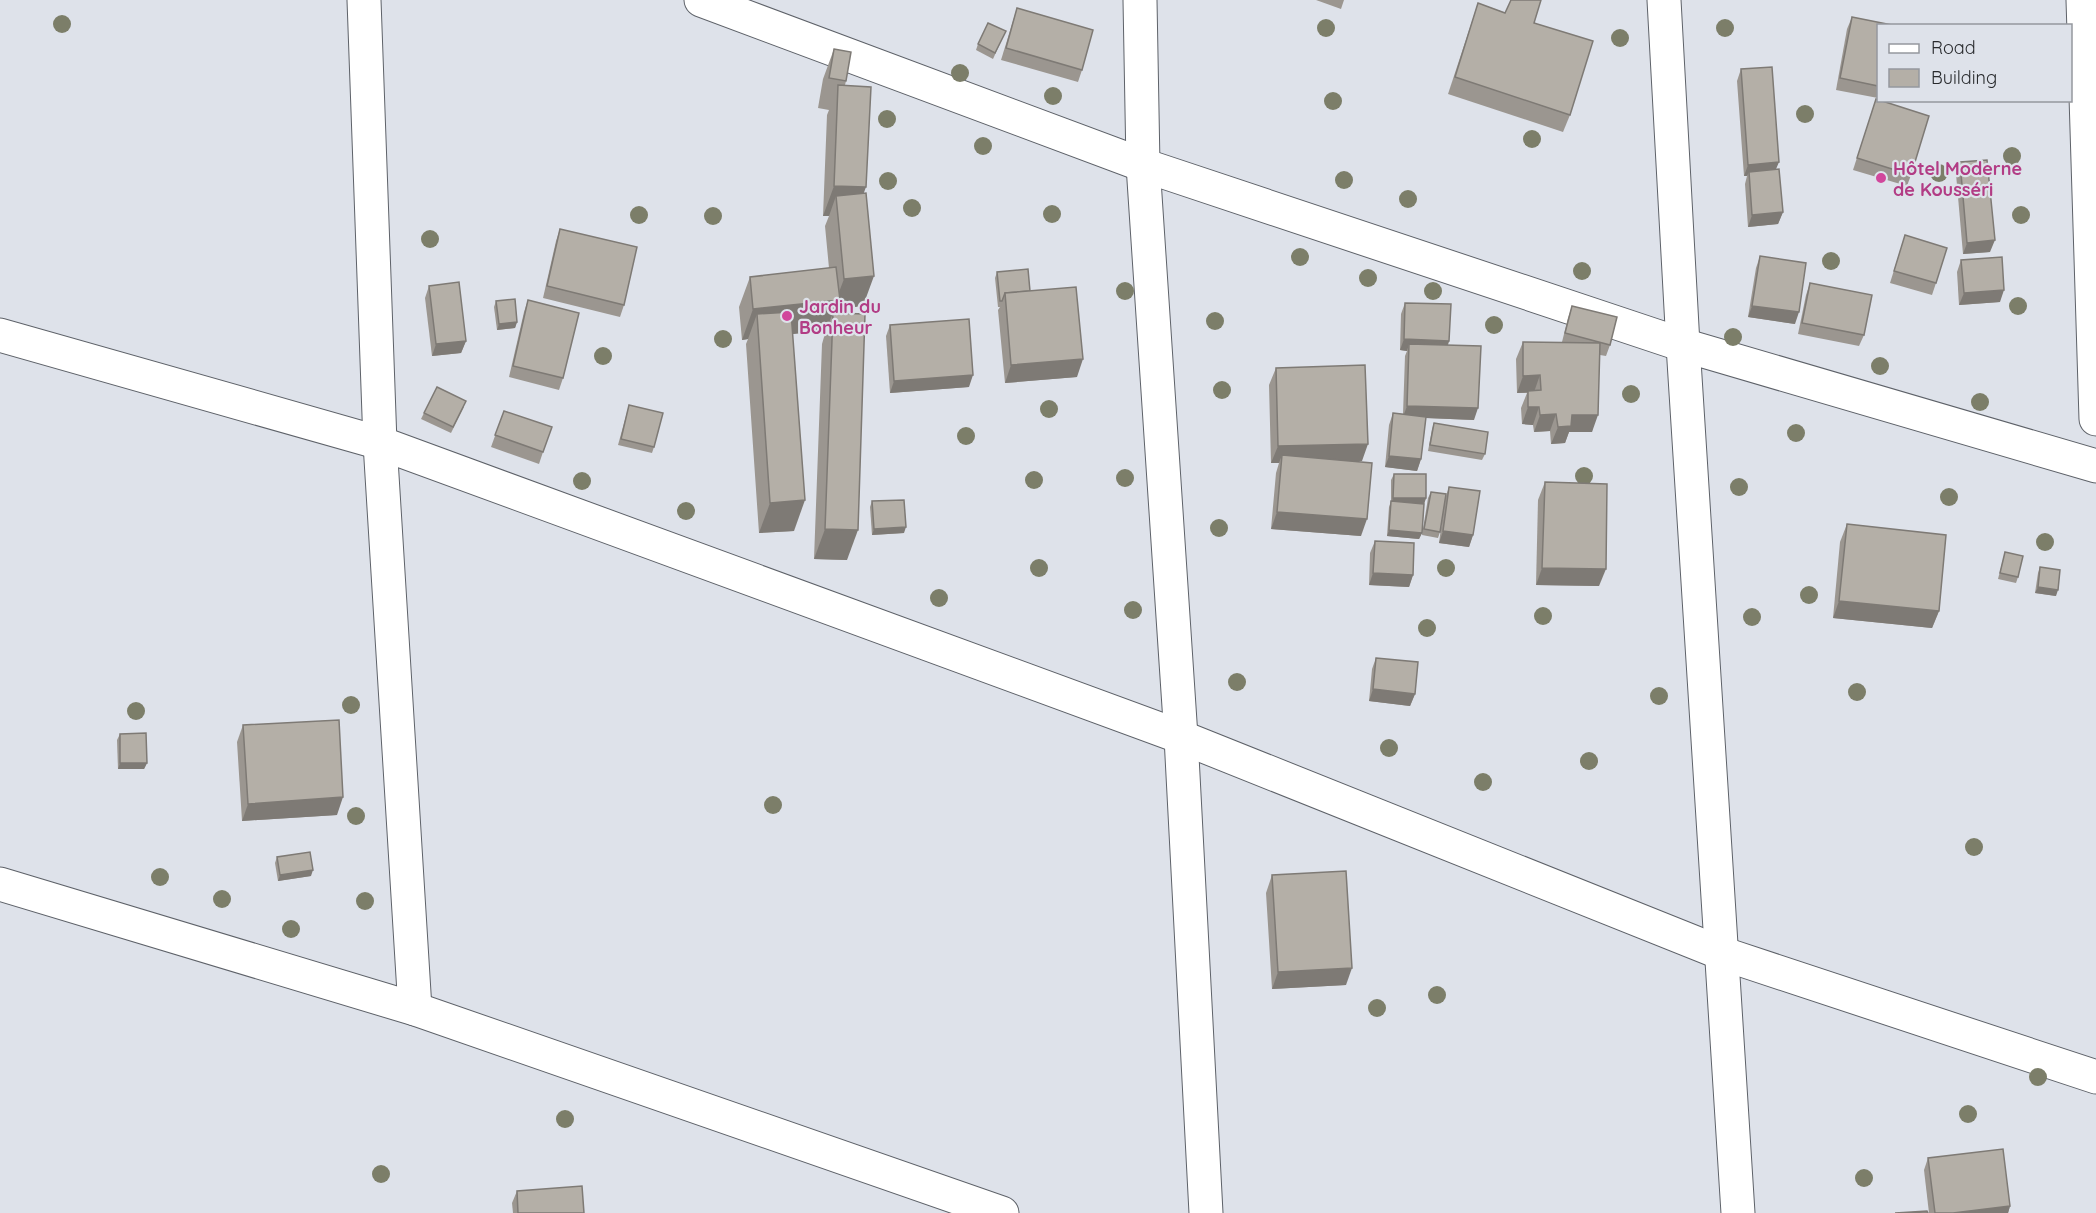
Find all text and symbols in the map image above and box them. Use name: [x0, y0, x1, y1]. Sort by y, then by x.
legend: [1877, 24, 2072, 102]
text: Road: [1931, 36, 1976, 59]
text: Building: [1931, 66, 1997, 89]
place label: Hôtel Moderne de Kousséri: [1893, 157, 2022, 201]
marker: Hôtel Moderne de Kousséri: [1874, 171, 1888, 185]
place label: Jardin du Bonheur: [799, 295, 881, 339]
marker: Jardin du Bonheur: [780, 309, 794, 323]

